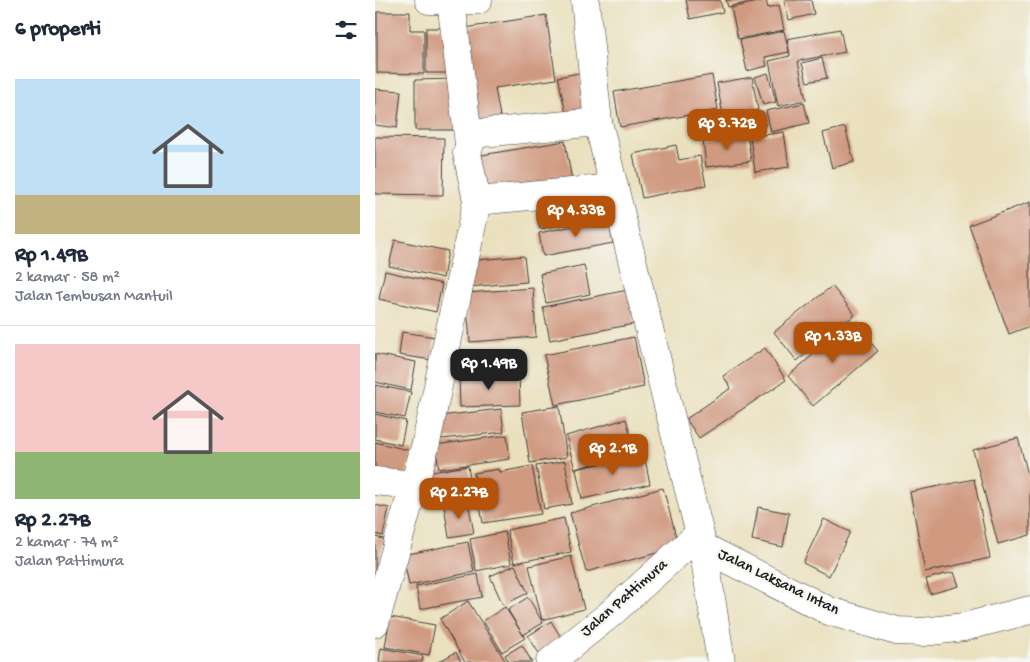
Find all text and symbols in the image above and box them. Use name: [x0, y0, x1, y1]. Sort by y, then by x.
icon: filters: [332, 16, 360, 44]
text: 6 properti: [15, 18, 101, 43]
pin: Rp 3.72B: [675, 108, 779, 151]
icon: home: [143, 111, 233, 201]
text: Rp 3.72B: [698, 115, 756, 134]
pin: Rp 4.33B: [524, 196, 628, 238]
text: Rp 4.33B: [547, 202, 605, 221]
text: Rp 1.49B: [15, 244, 88, 269]
text: 2 kamar · 58 m²: [15, 269, 120, 288]
text: Jalan Tembusan Mantuil: [15, 288, 173, 307]
pin: Rp 1.33B: [781, 322, 885, 364]
text: Rp 1.33B: [805, 328, 861, 347]
pin: Rp 1.49B: [437, 348, 541, 391]
text: Rp 1.49B: [461, 355, 517, 374]
icon: home: [143, 377, 233, 467]
pin: Rp 2.1B: [567, 434, 659, 476]
text: Rp 2.1B: [589, 440, 637, 459]
pin: Rp 2.27B: [407, 478, 511, 520]
text: Rp 2.27B: [430, 484, 488, 503]
text: Rp 2.27B: [15, 509, 90, 534]
text: 2 kamar · 74 m²: [15, 534, 119, 553]
street label: Jalan Laksana Intan: [714, 545, 842, 621]
text: Jalan Pattimura: [15, 553, 124, 572]
street label: Jalan Pattimura: [578, 555, 673, 642]

